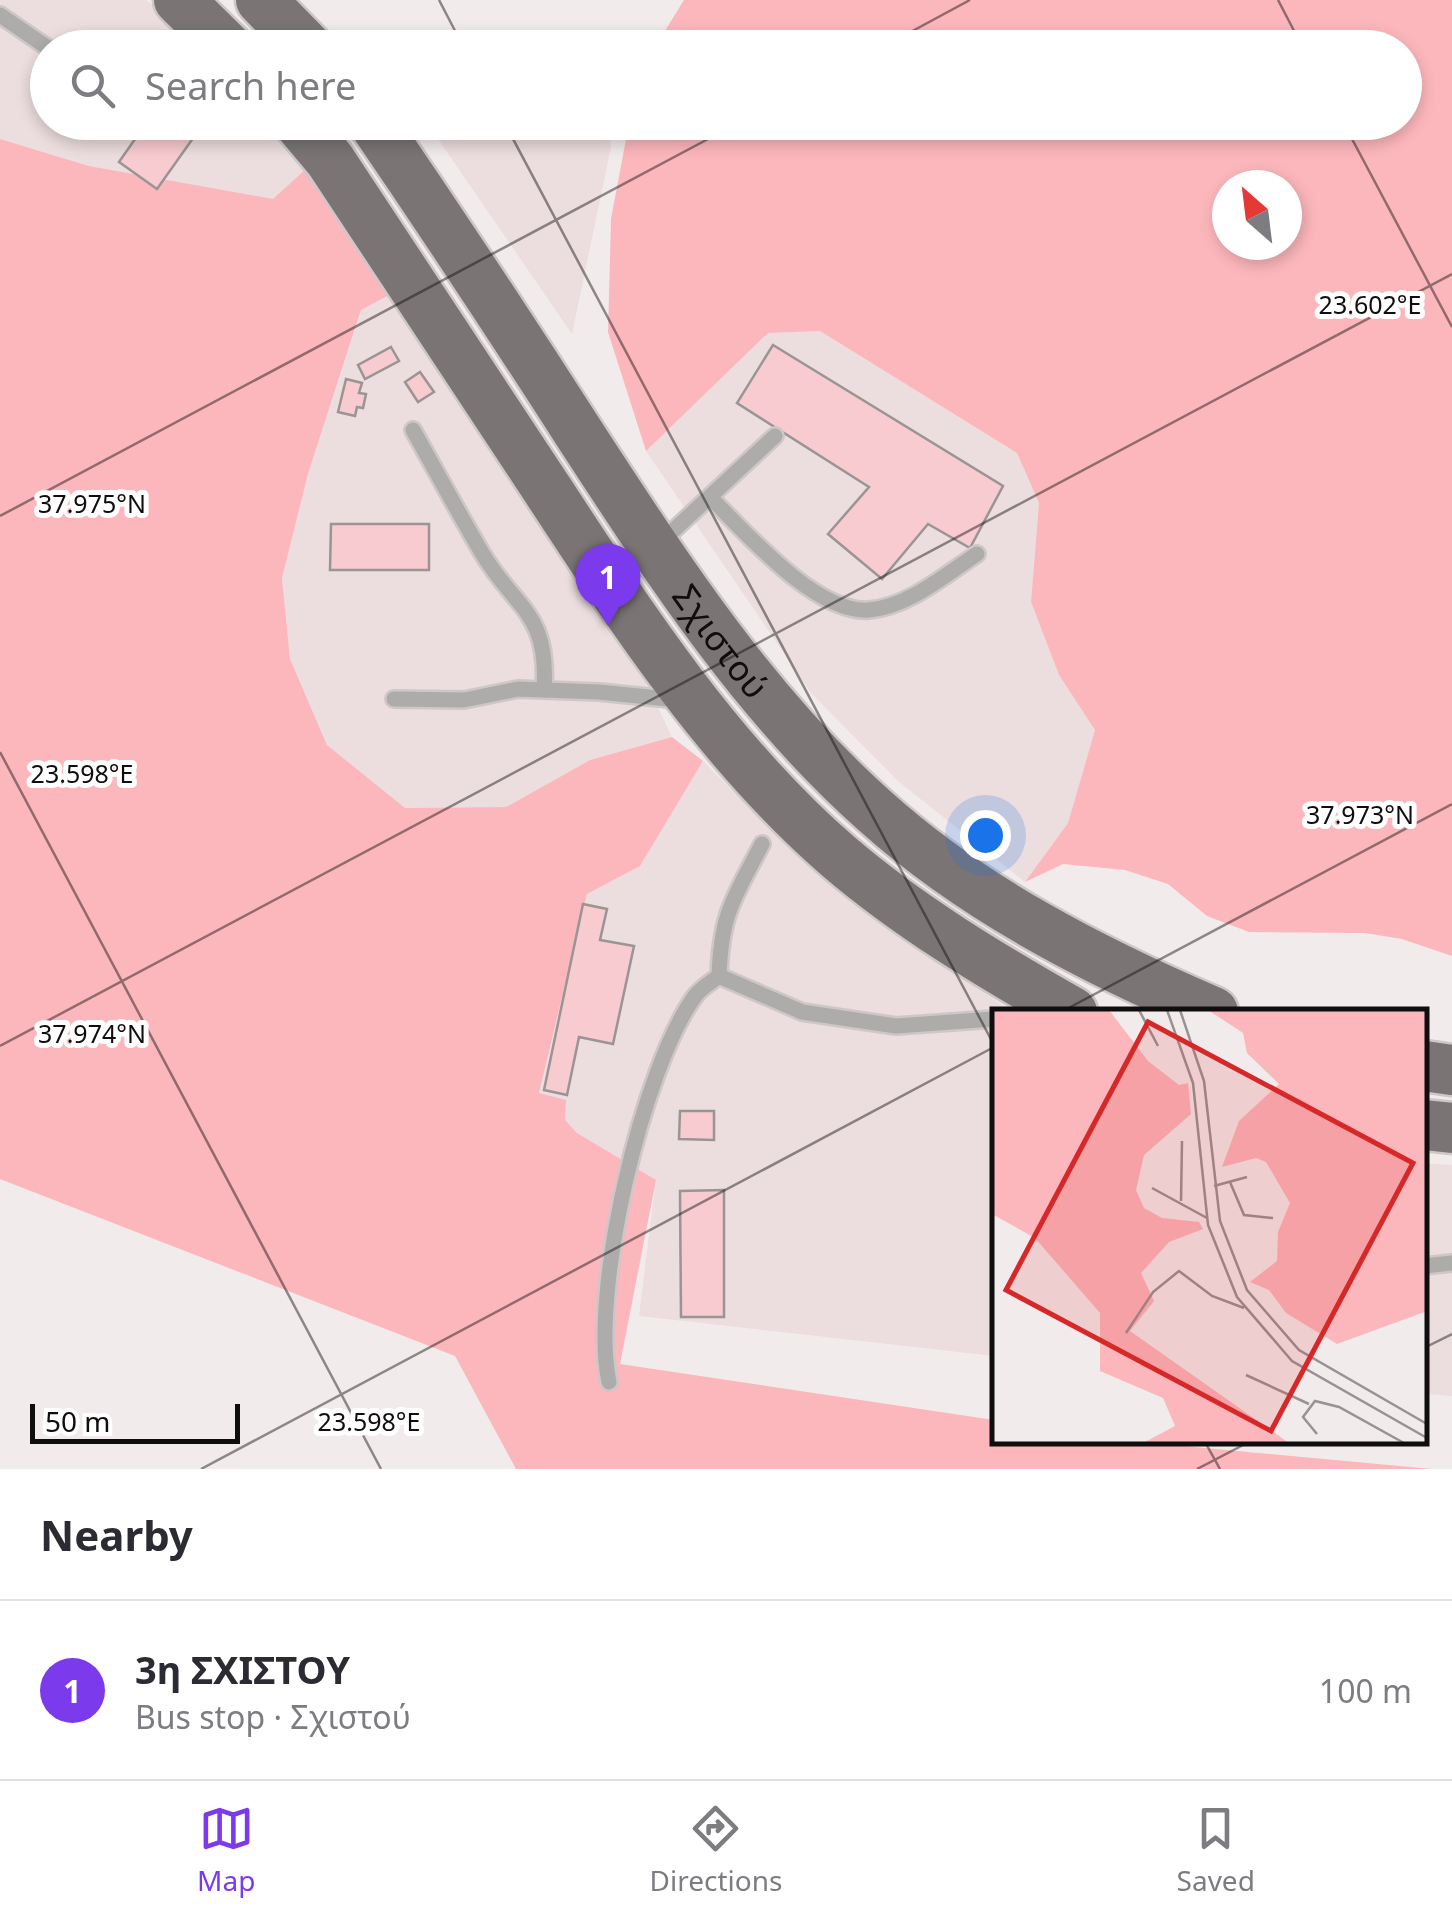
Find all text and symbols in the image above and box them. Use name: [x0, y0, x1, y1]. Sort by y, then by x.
search box: [30, 30, 1422, 140]
icon: search: [65, 58, 120, 113]
text: Search here: [145, 59, 356, 111]
north arrow: [1212, 170, 1302, 260]
text: 23.602°E: [1319, 287, 1421, 321]
text: 37.975°N: [38, 486, 146, 520]
pin: 1: [576, 544, 640, 626]
street label: Σχιστού: [663, 574, 780, 708]
text: 23.598°E: [31, 756, 133, 790]
text: 37.973°N: [1306, 797, 1414, 831]
your location: [960, 810, 1011, 861]
inset map: [992, 1009, 1427, 1444]
text: 37.974°N: [38, 1016, 146, 1050]
scale bar: [30, 1399, 240, 1444]
text: 50 m: [45, 1402, 111, 1440]
text: 23.598°E: [318, 1404, 420, 1438]
text: Nearby: [40, 1506, 193, 1563]
text: 3η ΣΧΙΣΤΟΥ: [135, 1643, 350, 1695]
text: 1: [63, 1669, 82, 1712]
text: 100 m: [1319, 1669, 1412, 1712]
text: Bus stop · Σχιστού: [135, 1695, 411, 1738]
tab: Map: [197, 1801, 255, 1899]
tab: Directions: [650, 1801, 782, 1899]
tab: Saved: [1177, 1801, 1255, 1899]

